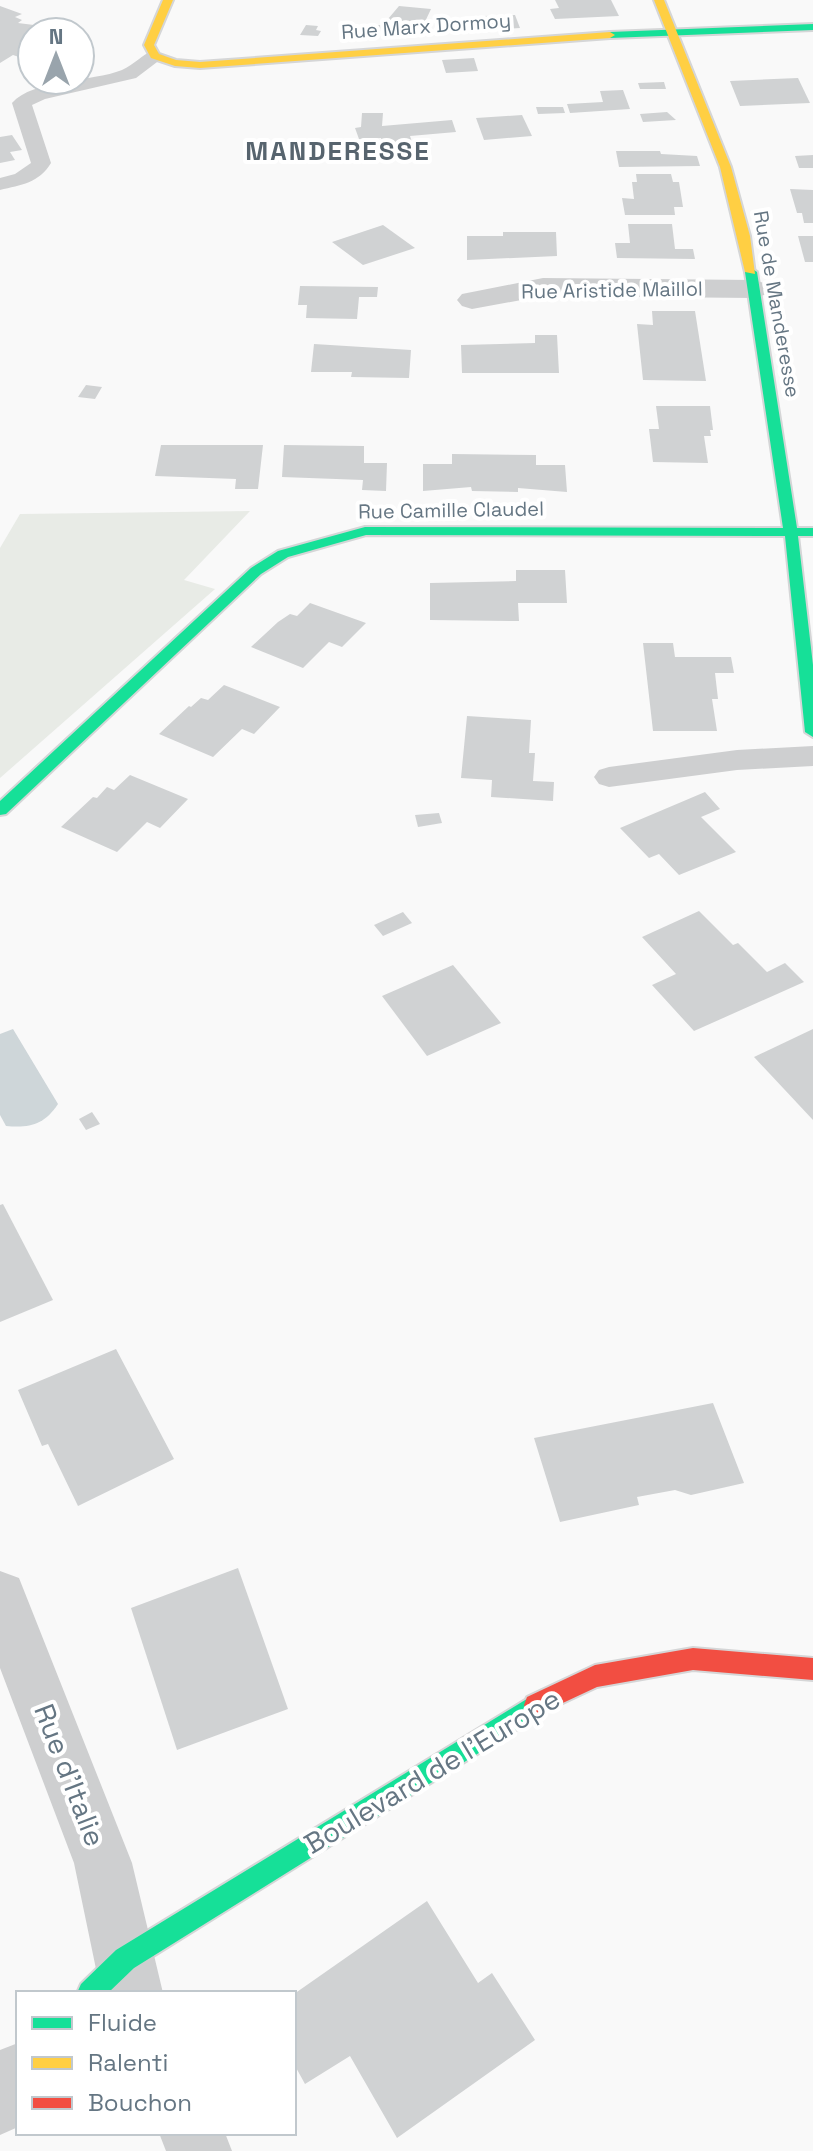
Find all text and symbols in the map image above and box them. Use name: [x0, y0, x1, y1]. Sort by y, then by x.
street label: Rue Marx Dormoy: [340, 7, 512, 45]
north arrow: [16, 16, 96, 96]
text: N: [49, 22, 63, 50]
district label: MANDERESSE: [245, 134, 431, 168]
street label: Rue de Manderesse: [748, 208, 806, 400]
street label: Rue Aristide Maillol: [521, 275, 703, 305]
street label: Rue Camille Claudel: [358, 495, 544, 525]
street label: Boulevard de l'Europe: [297, 1680, 567, 1862]
street label: Rue d'Italie: [26, 1699, 114, 1851]
legend: [16, 1991, 296, 2135]
text: Fluide: [88, 2007, 157, 2038]
text: Ralenti: [88, 2047, 168, 2078]
text: Bouchon: [88, 2087, 192, 2118]

